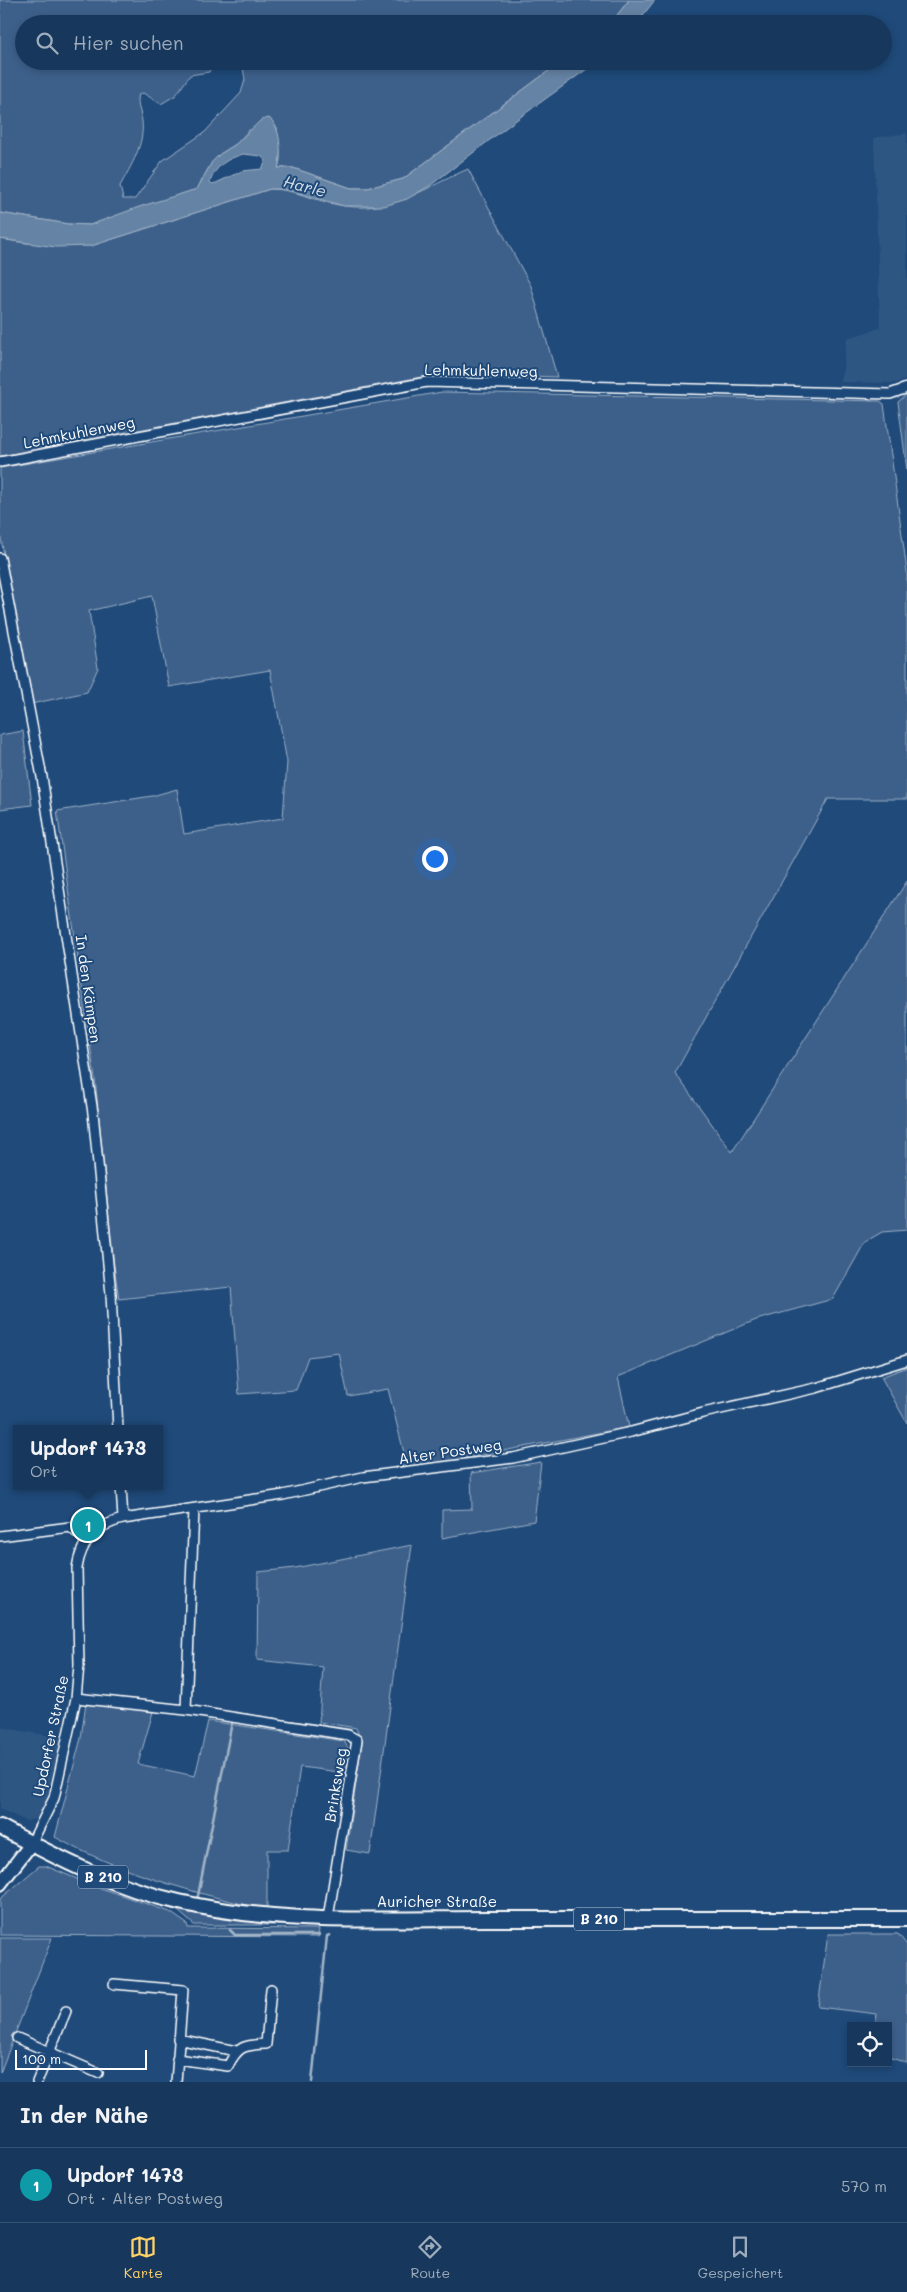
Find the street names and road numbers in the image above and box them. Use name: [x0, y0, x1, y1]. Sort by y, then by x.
street label: Lehmkuhlenweg: [424, 359, 538, 381]
street label: Lehmkuhlenweg: [21, 411, 137, 453]
street label: In den Kämpen: [72, 934, 106, 1044]
street label: Alter Postweg: [397, 1434, 503, 1468]
street label: Updorfer Straße: [27, 1673, 73, 1798]
street label: Brinksweg: [319, 1746, 351, 1823]
road number: B 210: [78, 1865, 128, 1888]
street label: Auricher Straße: [377, 1891, 497, 1911]
road number: B 210: [574, 1908, 624, 1930]

